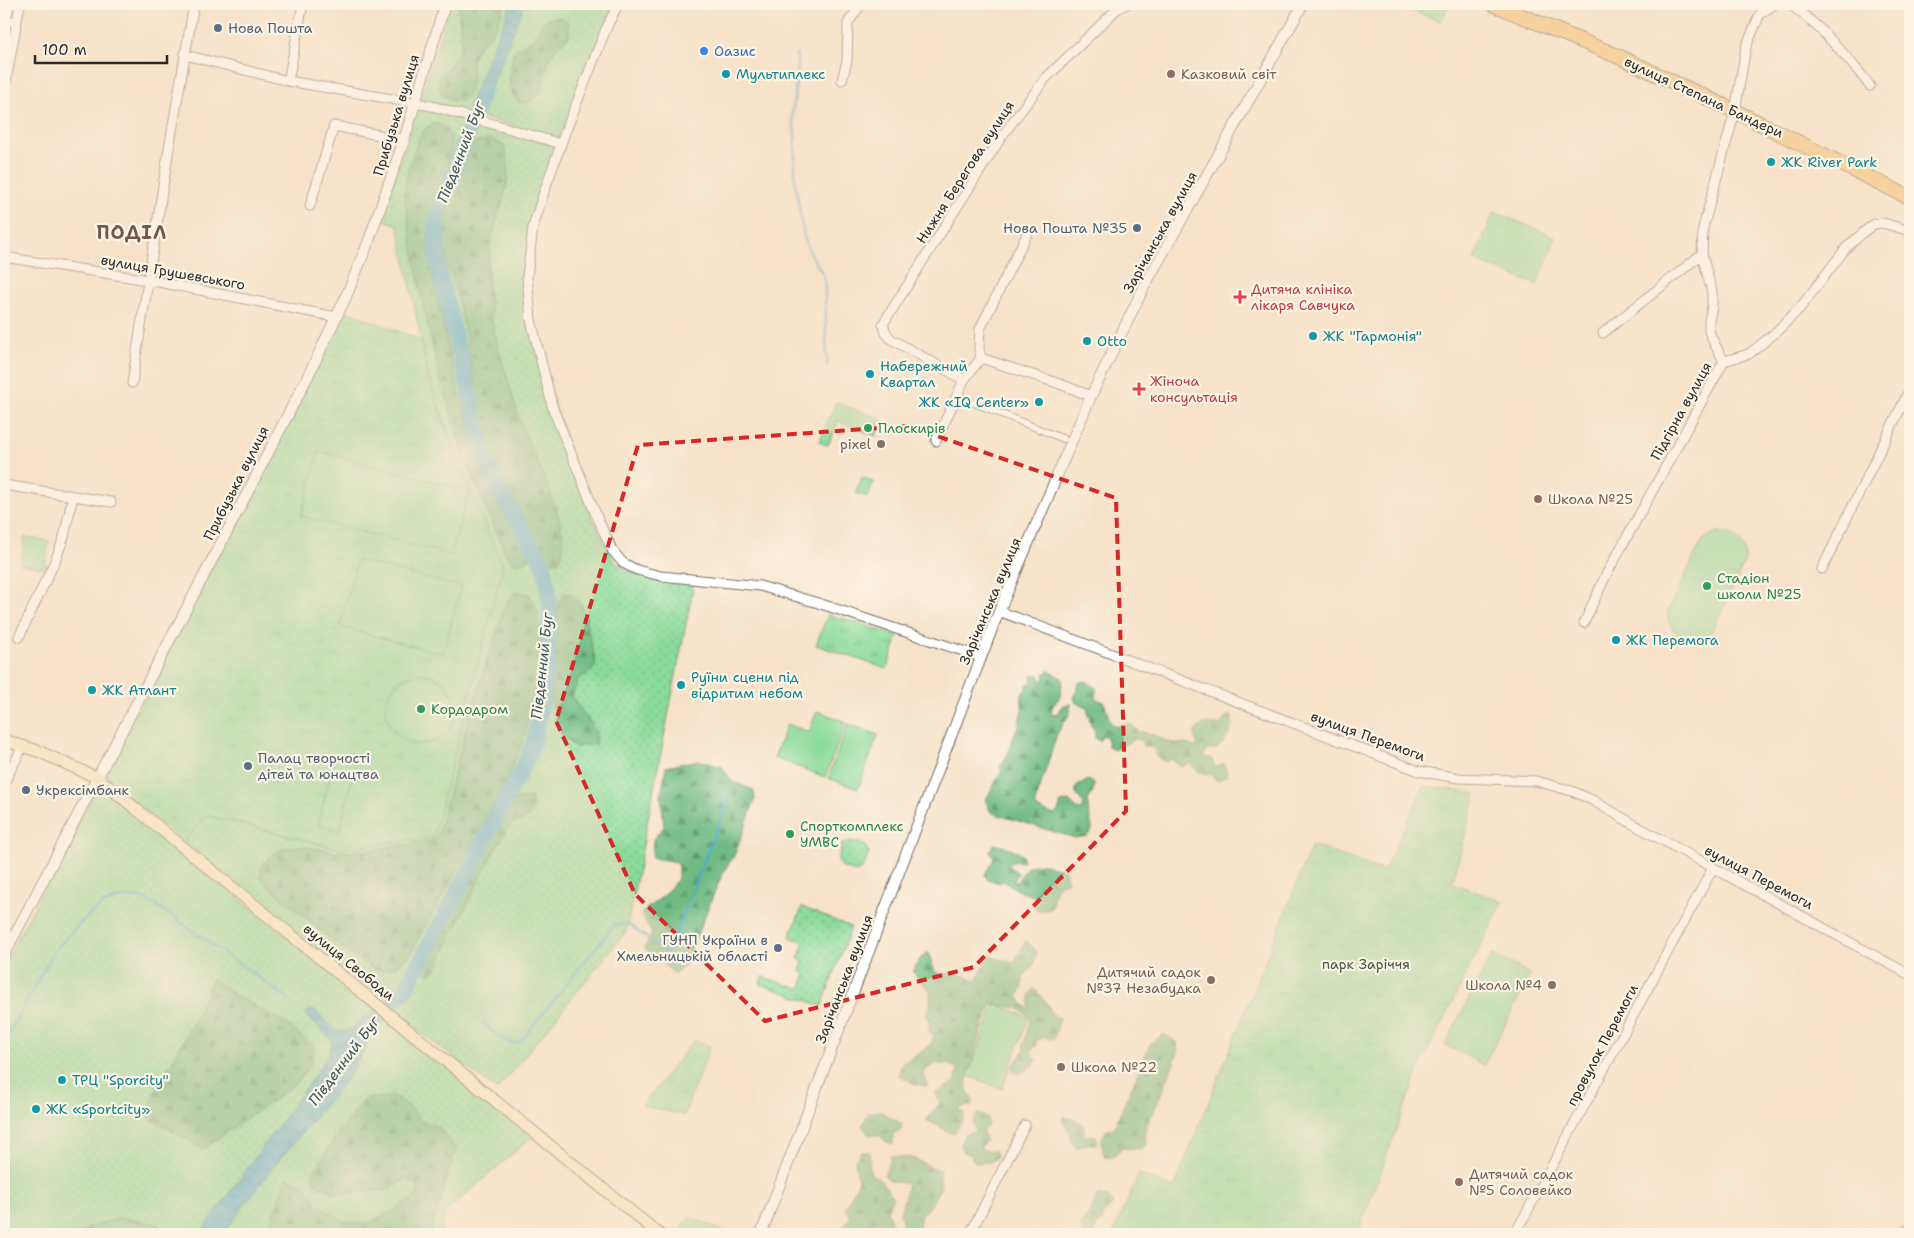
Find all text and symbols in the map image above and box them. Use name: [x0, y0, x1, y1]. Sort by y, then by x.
place label: Нова Пошта: [228, 19, 313, 37]
marker: Нова Пошта: [212, 22, 224, 34]
scale bar: [35, 32, 168, 64]
text: 100 m: [42, 40, 87, 60]
place label: Оазис: [714, 42, 756, 60]
marker: Оазис: [698, 45, 710, 57]
street label: Прибузька вулиця: [369, 52, 423, 178]
street label: вулиця Степана Бандери: [1622, 52, 1786, 142]
place label: Мультиплекс: [736, 65, 825, 83]
place label: Казковий світ: [1181, 65, 1277, 83]
marker: Мультиплекс: [720, 68, 732, 80]
marker: Казковий світ: [1165, 68, 1177, 80]
water label: Південний Буг: [432, 97, 490, 206]
street label: Нижня Берегова вулиця: [912, 97, 1018, 247]
place label: ЖК River Park: [1781, 153, 1877, 171]
marker: ЖК River Park: [1765, 156, 1777, 168]
street label: Зарічанська вулиця: [1119, 168, 1201, 296]
place label: Нова Пошта №35: [1003, 219, 1127, 237]
district label: ПОДІЛ: [97, 220, 167, 245]
marker: Нова Пошта №35: [1131, 222, 1143, 234]
street label: вулиця Грушевського: [99, 250, 247, 294]
place label: Дитяча клініка лікаря Савчука: [1251, 280, 1355, 314]
marker: Дитяча клініка лікаря Савчука: [1233, 290, 1247, 304]
place label: ЖК "Гармонія": [1323, 327, 1422, 345]
marker: ЖК "Гармонія": [1307, 330, 1319, 342]
place label: Otto: [1097, 332, 1127, 350]
marker: Otto: [1081, 335, 1093, 347]
place label: Набережний Квартал: [880, 357, 968, 391]
street label: Підгірна вулиця: [1647, 359, 1715, 463]
marker: Набережний Квартал: [864, 368, 876, 380]
place label: Жіноча консультація: [1150, 372, 1238, 406]
marker: Жіноча консультація: [1132, 382, 1146, 396]
place label: ЖК «IQ Center»: [918, 393, 1029, 411]
marker: ЖК «IQ Center»: [1033, 396, 1045, 408]
place label: Плоскирів: [878, 419, 946, 437]
marker: Плоскирів: [862, 422, 874, 434]
street label: Прибузька вулиця: [199, 423, 273, 543]
place label: pixel: [840, 435, 872, 453]
marker: pixel: [875, 438, 887, 450]
place label: Школа №25: [1548, 490, 1633, 508]
marker: Школа №25: [1532, 493, 1544, 505]
street label: Зарічанська вулиця: [955, 535, 1025, 667]
place label: Стадіон школи №25: [1717, 569, 1801, 603]
marker: Стадіон школи №25: [1701, 580, 1713, 592]
water label: Південний Буг: [526, 610, 558, 720]
place label: ЖК Перемога: [1626, 631, 1719, 649]
marker: ЖК Перемога: [1610, 634, 1622, 646]
place label: Руїни сцени під відритим небом: [691, 668, 803, 702]
marker: Руїни сцени під відритим небом: [675, 679, 687, 691]
place label: ЖК Атлант: [102, 681, 177, 699]
marker: ЖК Атлант: [86, 684, 98, 696]
place label: Кордодром: [431, 700, 508, 718]
marker: Кордодром: [415, 703, 427, 715]
street label: вулиця Перемоги: [1308, 707, 1428, 765]
place label: Палац творчості дітей та юнацтва: [258, 749, 379, 783]
marker: Палац творчості дітей та юнацтва: [242, 760, 254, 772]
place label: Укрексімбанк: [36, 781, 130, 799]
marker: Укрексімбанк: [20, 784, 32, 796]
place label: Спорткомплекс УМВС: [800, 817, 904, 851]
marker: Спорткомплекс УМВС: [784, 828, 796, 840]
street label: вулиця Перемоги: [1702, 841, 1816, 913]
street label: Зарічанська вулиця: [811, 912, 877, 1046]
street label: вулиця Свободи: [300, 920, 398, 1004]
place label: ГУНП України в Хмельницькій області: [617, 931, 768, 965]
marker: ГУНП України в Хмельницькій області: [772, 942, 784, 954]
park label: парк Заріччя: [1322, 955, 1410, 973]
place label: Дитячий садок №37 Незабудка: [1086, 963, 1202, 997]
marker: Дитячий садок №37 Незабудка: [1205, 974, 1217, 986]
place label: Школа №4: [1465, 976, 1542, 994]
marker: Школа №4: [1546, 979, 1558, 991]
street label: провулок Перемоги: [1562, 981, 1642, 1109]
water label: Південний Буг: [304, 1011, 385, 1110]
place label: Школа №22: [1071, 1058, 1157, 1076]
marker: Школа №22: [1055, 1061, 1067, 1073]
place label: ТРЦ "Sporcity": [72, 1071, 169, 1089]
marker: ТРЦ "Sporcity": [56, 1074, 68, 1086]
place label: ЖК «Sportcity»: [46, 1100, 150, 1118]
marker: ЖК «Sportcity»: [30, 1103, 42, 1115]
place label: Дитячий садок №5 Соловейко: [1469, 1165, 1574, 1199]
marker: Дитячий садок №5 Соловейко: [1453, 1176, 1465, 1188]

